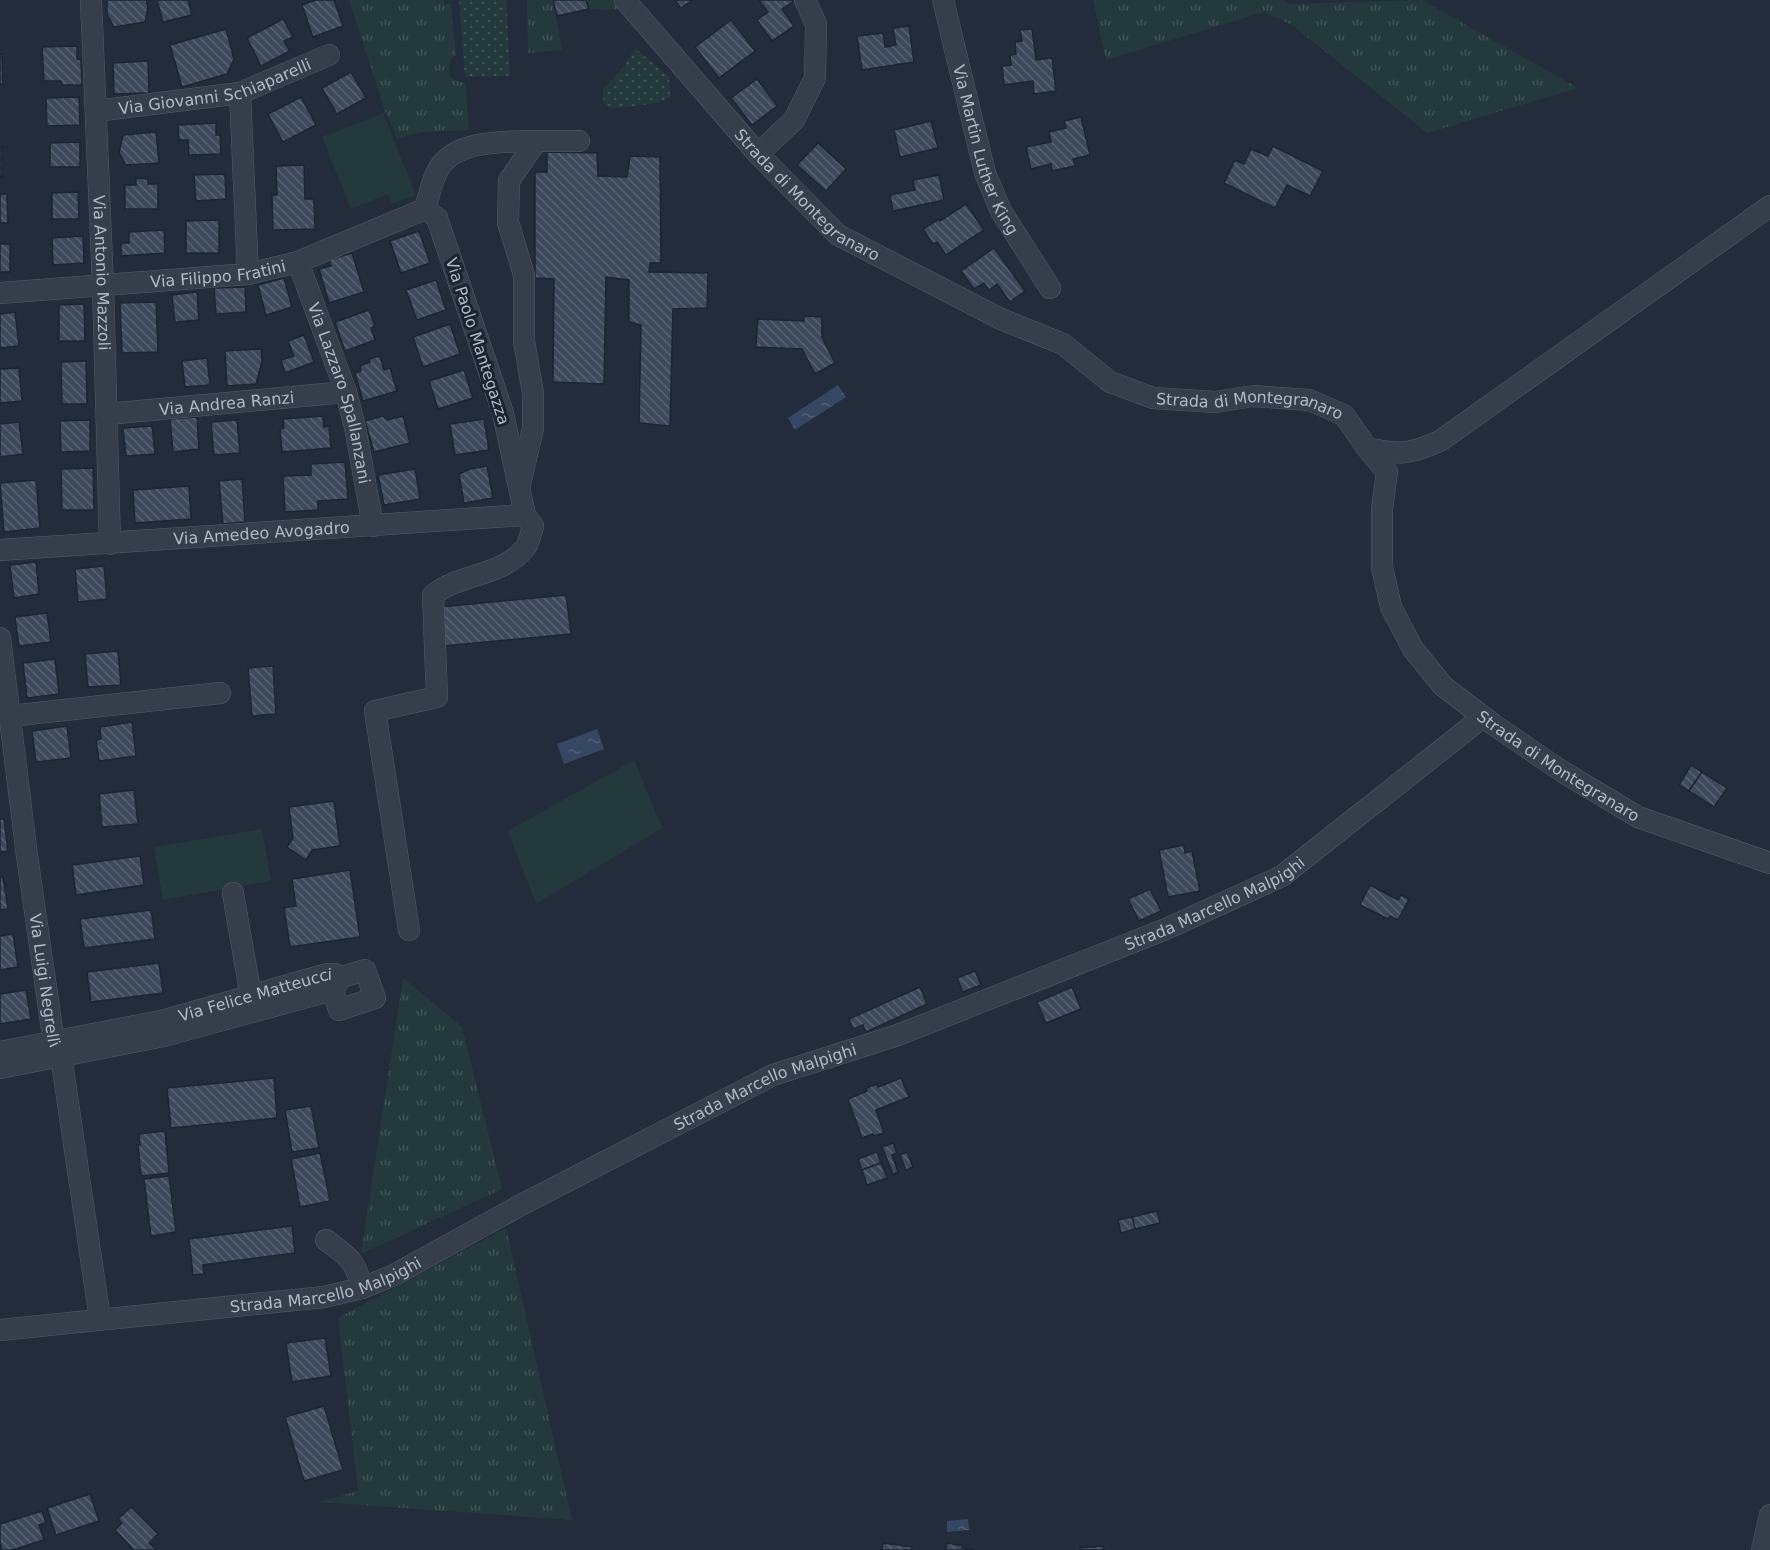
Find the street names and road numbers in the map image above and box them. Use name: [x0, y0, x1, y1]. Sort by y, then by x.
street label: Via Giovanni Schiaparelli: [117, 55, 314, 118]
street label: Via Martin Luther King: [949, 63, 1022, 238]
street label: Strada di Montegranaro: [731, 125, 883, 265]
street label: Via Antonio Mazzoli: [89, 195, 114, 351]
street label: Via Paolo Mantegazza: [442, 255, 513, 427]
street label: Via Filippo Fratini: [150, 256, 288, 291]
street label: Via Lazzaro Spallanzani: [304, 300, 374, 485]
street label: Strada di Montegranaro: [1155, 387, 1346, 424]
street label: Via Andrea Ranzi: [158, 388, 295, 419]
street label: Via Amedeo Avogadro: [173, 518, 350, 548]
street label: Strada di Montegranaro: [1473, 706, 1643, 826]
street label: Strada Marcello Malpighi: [1122, 853, 1309, 955]
street label: Via Luigi Negrelli: [25, 912, 64, 1051]
street label: Via Felice Matteucci: [176, 965, 332, 1026]
street label: Strada Marcello Malpighi: [671, 1040, 859, 1135]
street label: Strada Marcello Malpighi: [229, 1253, 425, 1317]

